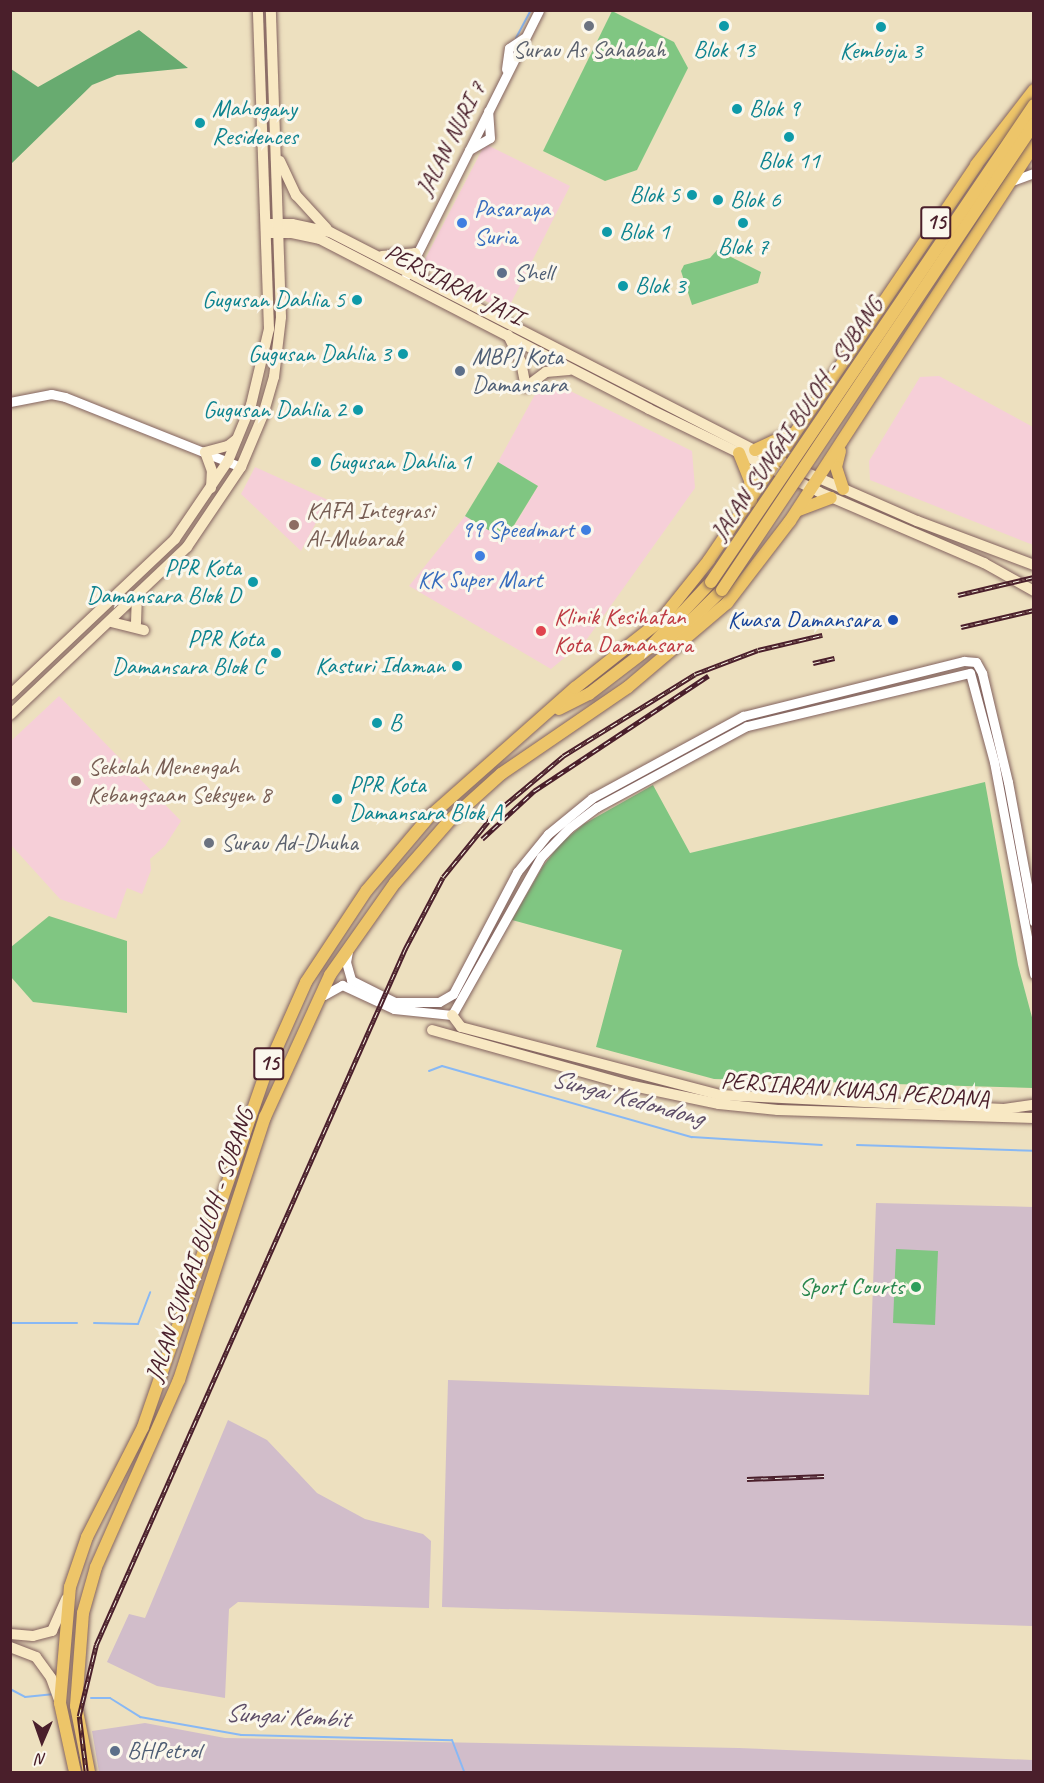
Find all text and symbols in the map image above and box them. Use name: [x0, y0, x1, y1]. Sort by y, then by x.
marker: Surau As Sahabah: [582, 19, 596, 33]
marker: Blok 13: [717, 19, 731, 33]
marker: Kemboja 3: [874, 20, 888, 34]
place label: Surau As Sahabah: [513, 36, 665, 64]
place label: Blok 13: [693, 36, 755, 64]
place label: Kemboja 3: [840, 37, 922, 65]
street label: JALAN NURI 7: [410, 77, 492, 201]
place label: Mahogany Residences: [212, 95, 298, 151]
place label: Blok 9: [749, 95, 800, 123]
marker: Blok 9: [730, 102, 744, 116]
marker: Mahogany Residences: [193, 116, 207, 130]
marker: Blok 11: [782, 130, 796, 144]
place label: Blok 11: [758, 147, 820, 175]
place label: Blok 5: [629, 181, 680, 209]
place label: Blok 6: [730, 186, 781, 214]
marker: Blok 5: [685, 188, 699, 202]
marker: Blok 6: [711, 193, 725, 207]
place label: Pasaraya Suria: [474, 195, 550, 251]
road number: 15: [920, 204, 952, 242]
marker: Pasaraya Suria: [455, 216, 469, 230]
marker: Blok 7: [736, 216, 750, 230]
place label: Blok 1: [619, 218, 670, 246]
marker: Blok 1: [600, 225, 614, 239]
place label: Blok 7: [718, 233, 768, 261]
street label: PERSIARAN JATI: [380, 238, 528, 332]
place label: Shell: [514, 259, 553, 287]
marker: Shell: [495, 266, 509, 280]
place label: Blok 3: [635, 272, 686, 300]
marker: Blok 3: [616, 279, 630, 293]
place label: Gugusan Dahlia 5: [202, 286, 345, 314]
street label: JALAN SUNGAI BULOH - SUBANG: [705, 292, 889, 546]
marker: Gugusan Dahlia 5: [350, 293, 364, 307]
place label: Gugusan Dahlia 3: [248, 340, 391, 368]
place label: MBPJ Kota Damansara: [472, 343, 567, 399]
marker: Gugusan Dahlia 3: [396, 347, 410, 361]
marker: MBPJ Kota Damansara: [453, 364, 467, 378]
place label: Gugusan Dahlia 2: [203, 396, 346, 424]
marker: Gugusan Dahlia 2: [351, 403, 365, 417]
place label: Gugusan Dahlia 1: [328, 448, 471, 476]
marker: Gugusan Dahlia 1: [309, 455, 323, 469]
place label: KAFA Integrasi Al-Mubarak: [306, 497, 434, 553]
place label: 99 Speedmart: [461, 516, 574, 544]
marker: KAFA Integrasi Al-Mubarak: [287, 518, 301, 532]
marker: 99 Speedmart: [579, 523, 593, 537]
marker: KK Super Mart: [473, 549, 487, 563]
place label: PPR Kota Damansara Blok D: [86, 554, 241, 610]
place label: KK Super Mart: [417, 566, 543, 594]
marker: PPR Kota Damansara Blok D: [246, 575, 260, 589]
place label: Klinik Kesihatan Kota Damansara: [554, 603, 692, 659]
place label: Kwasa Damansara: [727, 606, 880, 634]
marker: Kwasa Damansara: [884, 611, 902, 629]
marker: Klinik Kesihatan Kota Damansara: [532, 622, 550, 640]
place label: PPR Kota Damansara Blok C: [112, 625, 264, 681]
marker: PPR Kota Damansara Blok C: [269, 646, 283, 660]
place label: Kasturi Idaman: [315, 652, 445, 680]
marker: Kasturi Idaman: [450, 659, 464, 673]
place label: B: [389, 709, 401, 737]
marker: B: [370, 716, 384, 730]
place label: Sekolah Menengah Kebangsaan Seksyen 8: [88, 753, 271, 809]
place label: PPR Kota Damansara Blok A: [349, 771, 502, 827]
marker: Sekolah Menengah Kebangsaan Seksyen 8: [69, 774, 83, 788]
marker: PPR Kota Damansara Blok A: [330, 792, 344, 806]
place label: Surau Ad-Dhuha: [221, 829, 358, 857]
marker: Surau Ad-Dhuha: [202, 836, 216, 850]
road number: 15: [252, 1045, 286, 1083]
water label: Sungai Kedondong: [549, 1063, 707, 1133]
street label: PERSIARAN KWASA PERDANA: [720, 1066, 990, 1114]
street label: JALAN SUNGAI BULOH - SUBANG: [140, 1105, 260, 1385]
place label: Sport Courts: [799, 1273, 904, 1301]
marker: Sport Courts: [909, 1280, 923, 1294]
water label: Sungai Kembit: [224, 1697, 350, 1735]
north arrow: [12, 1711, 72, 1771]
place label: BHPetrol: [127, 1737, 201, 1765]
marker: BHPetrol: [108, 1744, 122, 1758]
text: N: [36, 1749, 47, 1769]

